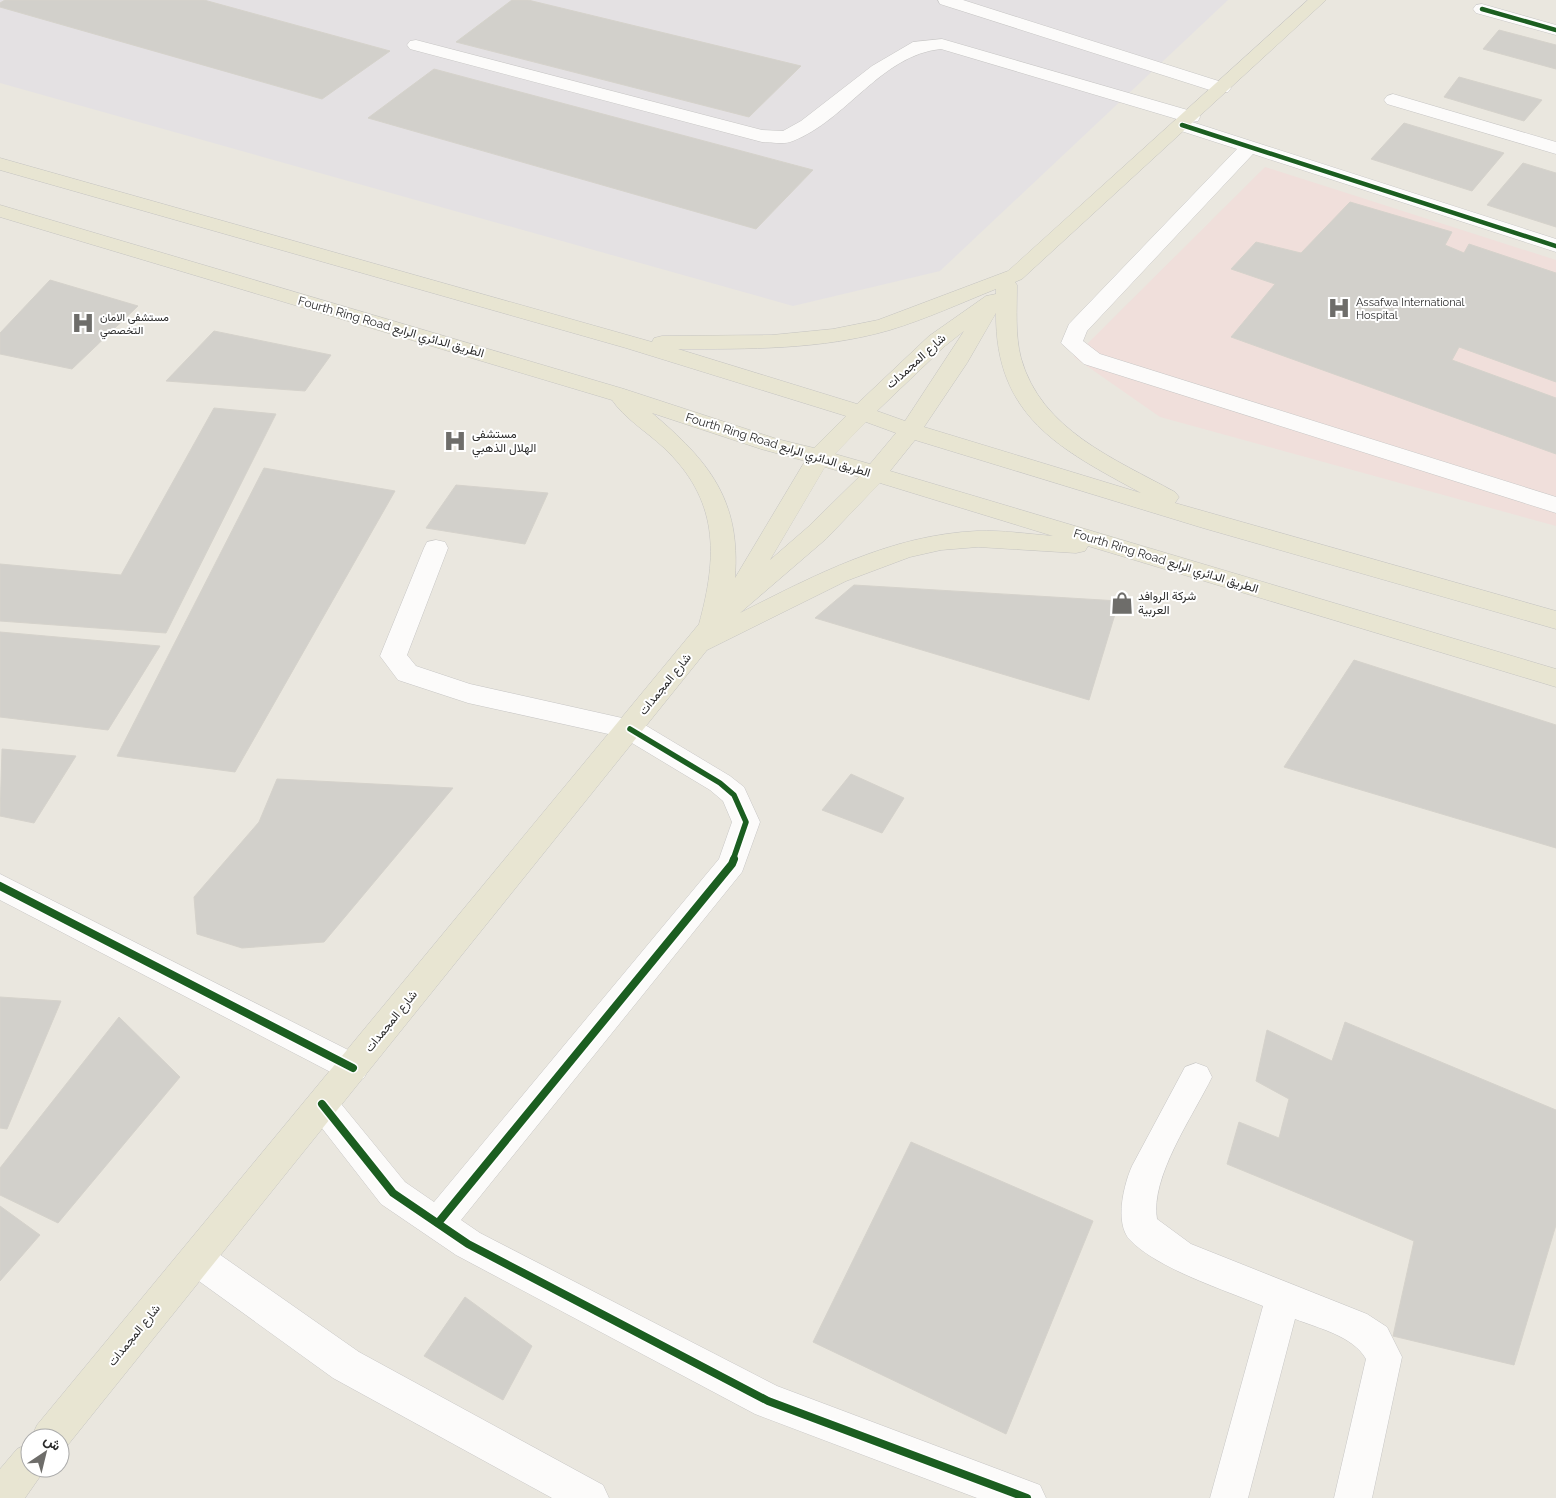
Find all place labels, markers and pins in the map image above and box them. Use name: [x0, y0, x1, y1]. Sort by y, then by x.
hospital icon: Assafwa International Hospital: [1326, 295, 1352, 321]
place label: Assafwa International Hospital: [1356, 296, 1465, 322]
hospital icon: مستشفى الامان التخصصي: [70, 310, 96, 336]
place label: مستشفى الامان التخصصي: [100, 311, 169, 340]
place label: مستشفى الهلال الذهبي: [472, 427, 536, 458]
hospital icon: مستشفى الهلال الذهبي: [442, 428, 468, 454]
place label: شركة الروافد العربية: [1138, 589, 1196, 618]
shop icon: شركة الروافد العربية: [1109, 590, 1135, 616]

